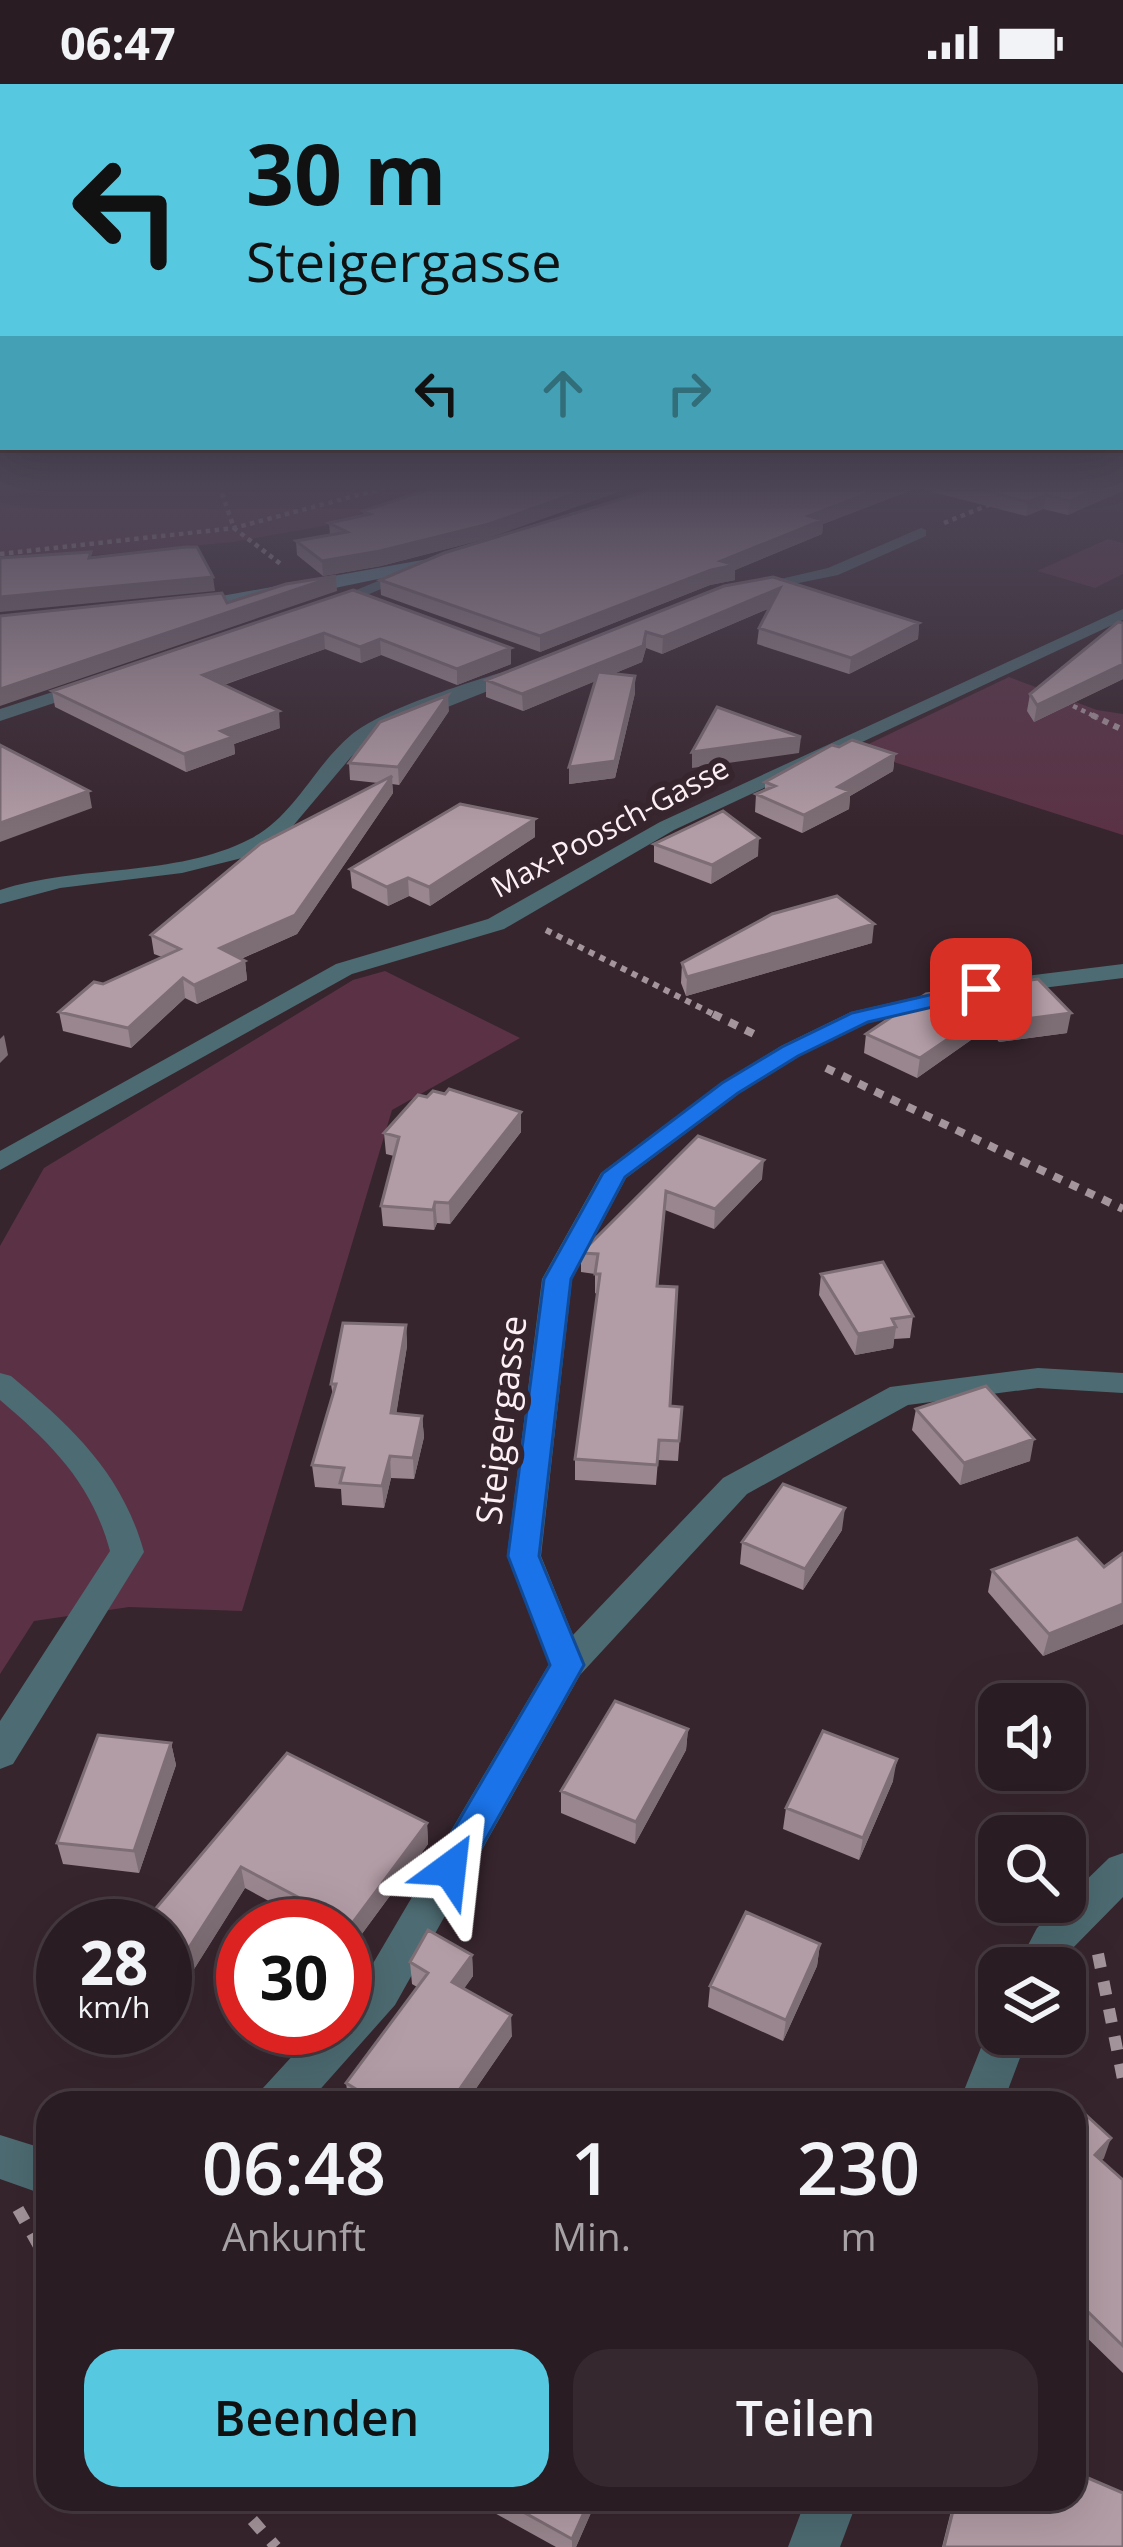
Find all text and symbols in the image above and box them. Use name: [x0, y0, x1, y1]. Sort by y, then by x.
text: 06:47: [60, 12, 176, 73]
text: 30 m: [246, 115, 446, 230]
icon: left: [48, 132, 204, 288]
text: Steigergasse: [246, 224, 562, 298]
icon: left: [404, 360, 470, 426]
icon: ahead: [530, 360, 596, 426]
icon: right: [656, 360, 722, 426]
street label: Max-Poosch-Gasse: [483, 747, 735, 907]
pin: [930, 938, 1032, 1040]
icon: arrive: [948, 956, 1014, 1022]
street label: Steigergasse: [463, 1313, 538, 1527]
map controls: [978, 1683, 1086, 2055]
button: sound: [978, 1683, 1086, 1791]
position arrow: [387, 1806, 513, 1932]
button: search: [978, 1815, 1086, 1923]
speed limit sign: 30: [216, 1899, 372, 2055]
text: 28: [80, 1921, 148, 2003]
button: layers: [978, 1947, 1086, 2055]
text: km/h: [78, 1986, 150, 2027]
text: 06:48: [202, 2118, 386, 2216]
text: 1: [571, 2118, 612, 2216]
text: 230: [797, 2118, 920, 2216]
text: Ankunft: [222, 2209, 366, 2262]
text: Min.: [552, 2209, 631, 2262]
text: m: [840, 2209, 877, 2262]
button: Beenden: [84, 2349, 549, 2487]
button: Teilen: [573, 2349, 1038, 2487]

